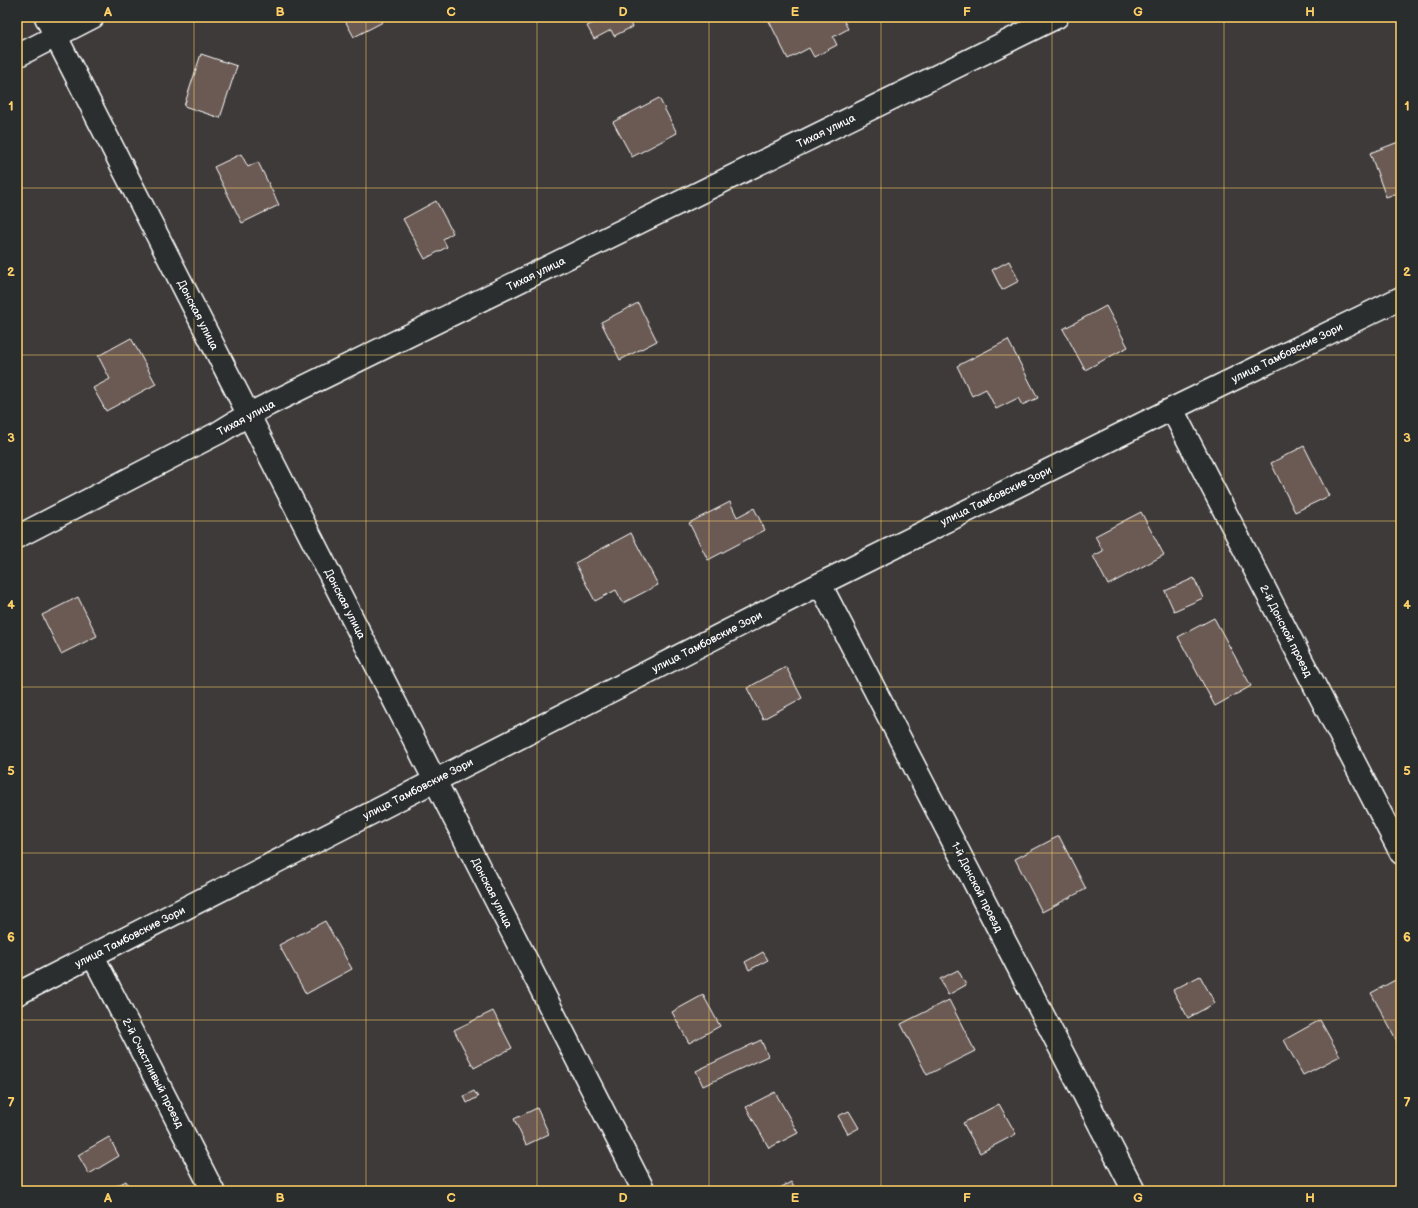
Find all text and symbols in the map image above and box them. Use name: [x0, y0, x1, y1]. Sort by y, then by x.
text: A: [103, 4, 112, 20]
text: B: [275, 4, 285, 20]
text: C: [446, 4, 456, 20]
text: D: [618, 4, 628, 20]
text: E: [791, 4, 800, 20]
text: F: [963, 4, 971, 20]
text: G: [1133, 4, 1143, 20]
text: H: [1305, 4, 1315, 20]
text: 1: [8, 98, 14, 114]
text: 1: [1404, 98, 1410, 114]
street label: Тихая улица: [795, 111, 858, 151]
street label: Тихая улица: [505, 254, 568, 294]
text: 2: [7, 264, 15, 280]
text: 2: [1403, 264, 1411, 280]
street label: Донская улица: [175, 278, 221, 353]
street label: улица Тамбовские Зори: [1229, 320, 1345, 386]
street label: Тихая улица: [215, 397, 277, 439]
text: 3: [7, 430, 15, 446]
text: 3: [1403, 430, 1411, 446]
street label: улица Тамбовские Зори: [938, 463, 1054, 529]
street label: Донская улица: [322, 567, 368, 642]
street label: 2-й Донской проезд: [1257, 583, 1315, 680]
text: 4: [7, 597, 15, 613]
text: 4: [1403, 597, 1411, 613]
street label: улица Тамбовские Зори: [650, 608, 764, 676]
street label: улица Тамбовские Зори: [361, 755, 475, 823]
text: 5: [7, 763, 15, 779]
text: 5: [1403, 763, 1411, 779]
street label: 1-й Донской проезд: [949, 840, 1006, 935]
street label: Донская улица: [469, 856, 515, 931]
street label: улица Тамбовские Зори: [73, 903, 187, 971]
text: 6: [7, 929, 15, 945]
text: 6: [1403, 929, 1411, 945]
street label: 2-й Счастливый проезд: [120, 1016, 187, 1130]
text: 7: [7, 1095, 15, 1111]
text: 7: [1403, 1095, 1411, 1111]
text: A: [103, 1190, 112, 1206]
text: B: [275, 1190, 285, 1206]
text: C: [446, 1190, 456, 1206]
text: D: [618, 1190, 628, 1206]
text: E: [791, 1190, 800, 1206]
text: F: [963, 1190, 971, 1206]
text: G: [1133, 1190, 1143, 1206]
text: H: [1305, 1190, 1315, 1206]

